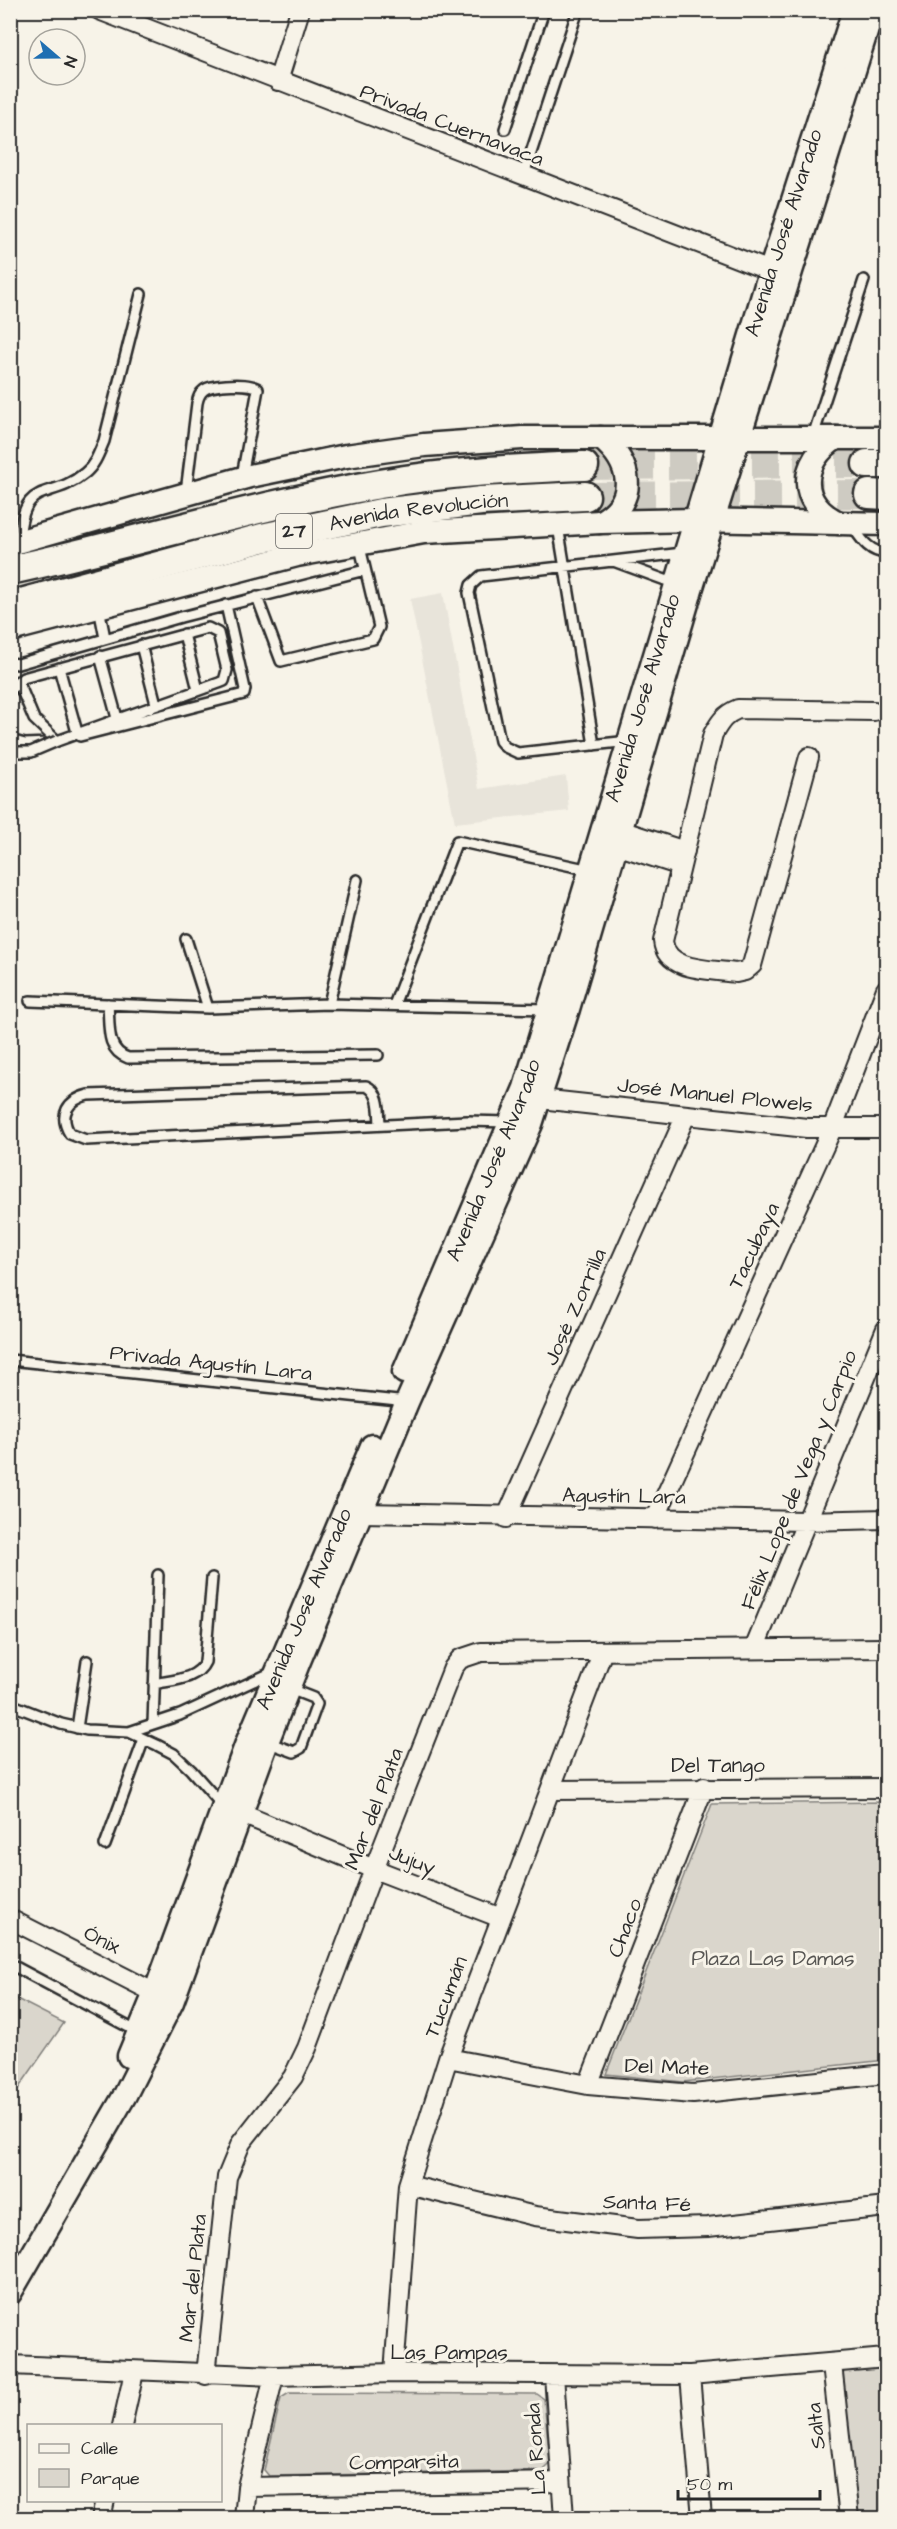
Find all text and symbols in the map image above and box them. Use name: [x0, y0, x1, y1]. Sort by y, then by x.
north arrow: [27, 27, 87, 87]
text: N: [58, 53, 82, 70]
street label: Privada Cuernavaca: [356, 77, 548, 174]
street label: Avenida José Alvarado: [737, 125, 829, 340]
street label: Avenida Revolución: [326, 485, 509, 538]
road number: 27: [276, 514, 312, 548]
street label: Avenida José Alvarado: [597, 590, 687, 805]
street label: Avenida José Alvarado: [439, 1056, 547, 1265]
street label: José Manuel Plowels: [616, 1070, 814, 1120]
street label: Tacubaya: [721, 1198, 789, 1295]
street label: José Zorrilla: [536, 1244, 614, 1370]
street label: Privada Agustín Lara: [108, 1338, 314, 1390]
street label: Félix Lope de Vega y Carpio: [734, 1346, 866, 1615]
street label: Agustín Lara: [562, 1480, 686, 1514]
street label: Avenida José Alvarado: [248, 1504, 359, 1714]
street label: Mar del Plata: [337, 1744, 411, 1874]
street label: Del Tango: [671, 1751, 765, 1782]
street label: Jujuy: [384, 1838, 440, 1884]
street label: Chaco: [601, 1894, 650, 1962]
street label: Ónix: [79, 1919, 125, 1962]
park label: Plaza Las Damas: [692, 1944, 854, 1973]
street label: Tucumán: [417, 1952, 475, 2042]
street label: Del Mate: [624, 2051, 710, 2083]
street label: Santa Fé: [602, 2187, 692, 2219]
street label: Mar del Plata: [172, 2212, 214, 2343]
street label: Las Pampas: [390, 2338, 508, 2368]
street label: Salta: [799, 2401, 833, 2451]
street label: La Ronda: [518, 2402, 554, 2496]
legend: [27, 2424, 222, 2502]
text: Calle: [81, 2436, 119, 2461]
street label: Comparsita: [349, 2447, 460, 2478]
scale bar: [678, 2463, 820, 2501]
text: Parque: [81, 2466, 140, 2491]
text: 50 m: [687, 2472, 732, 2497]

